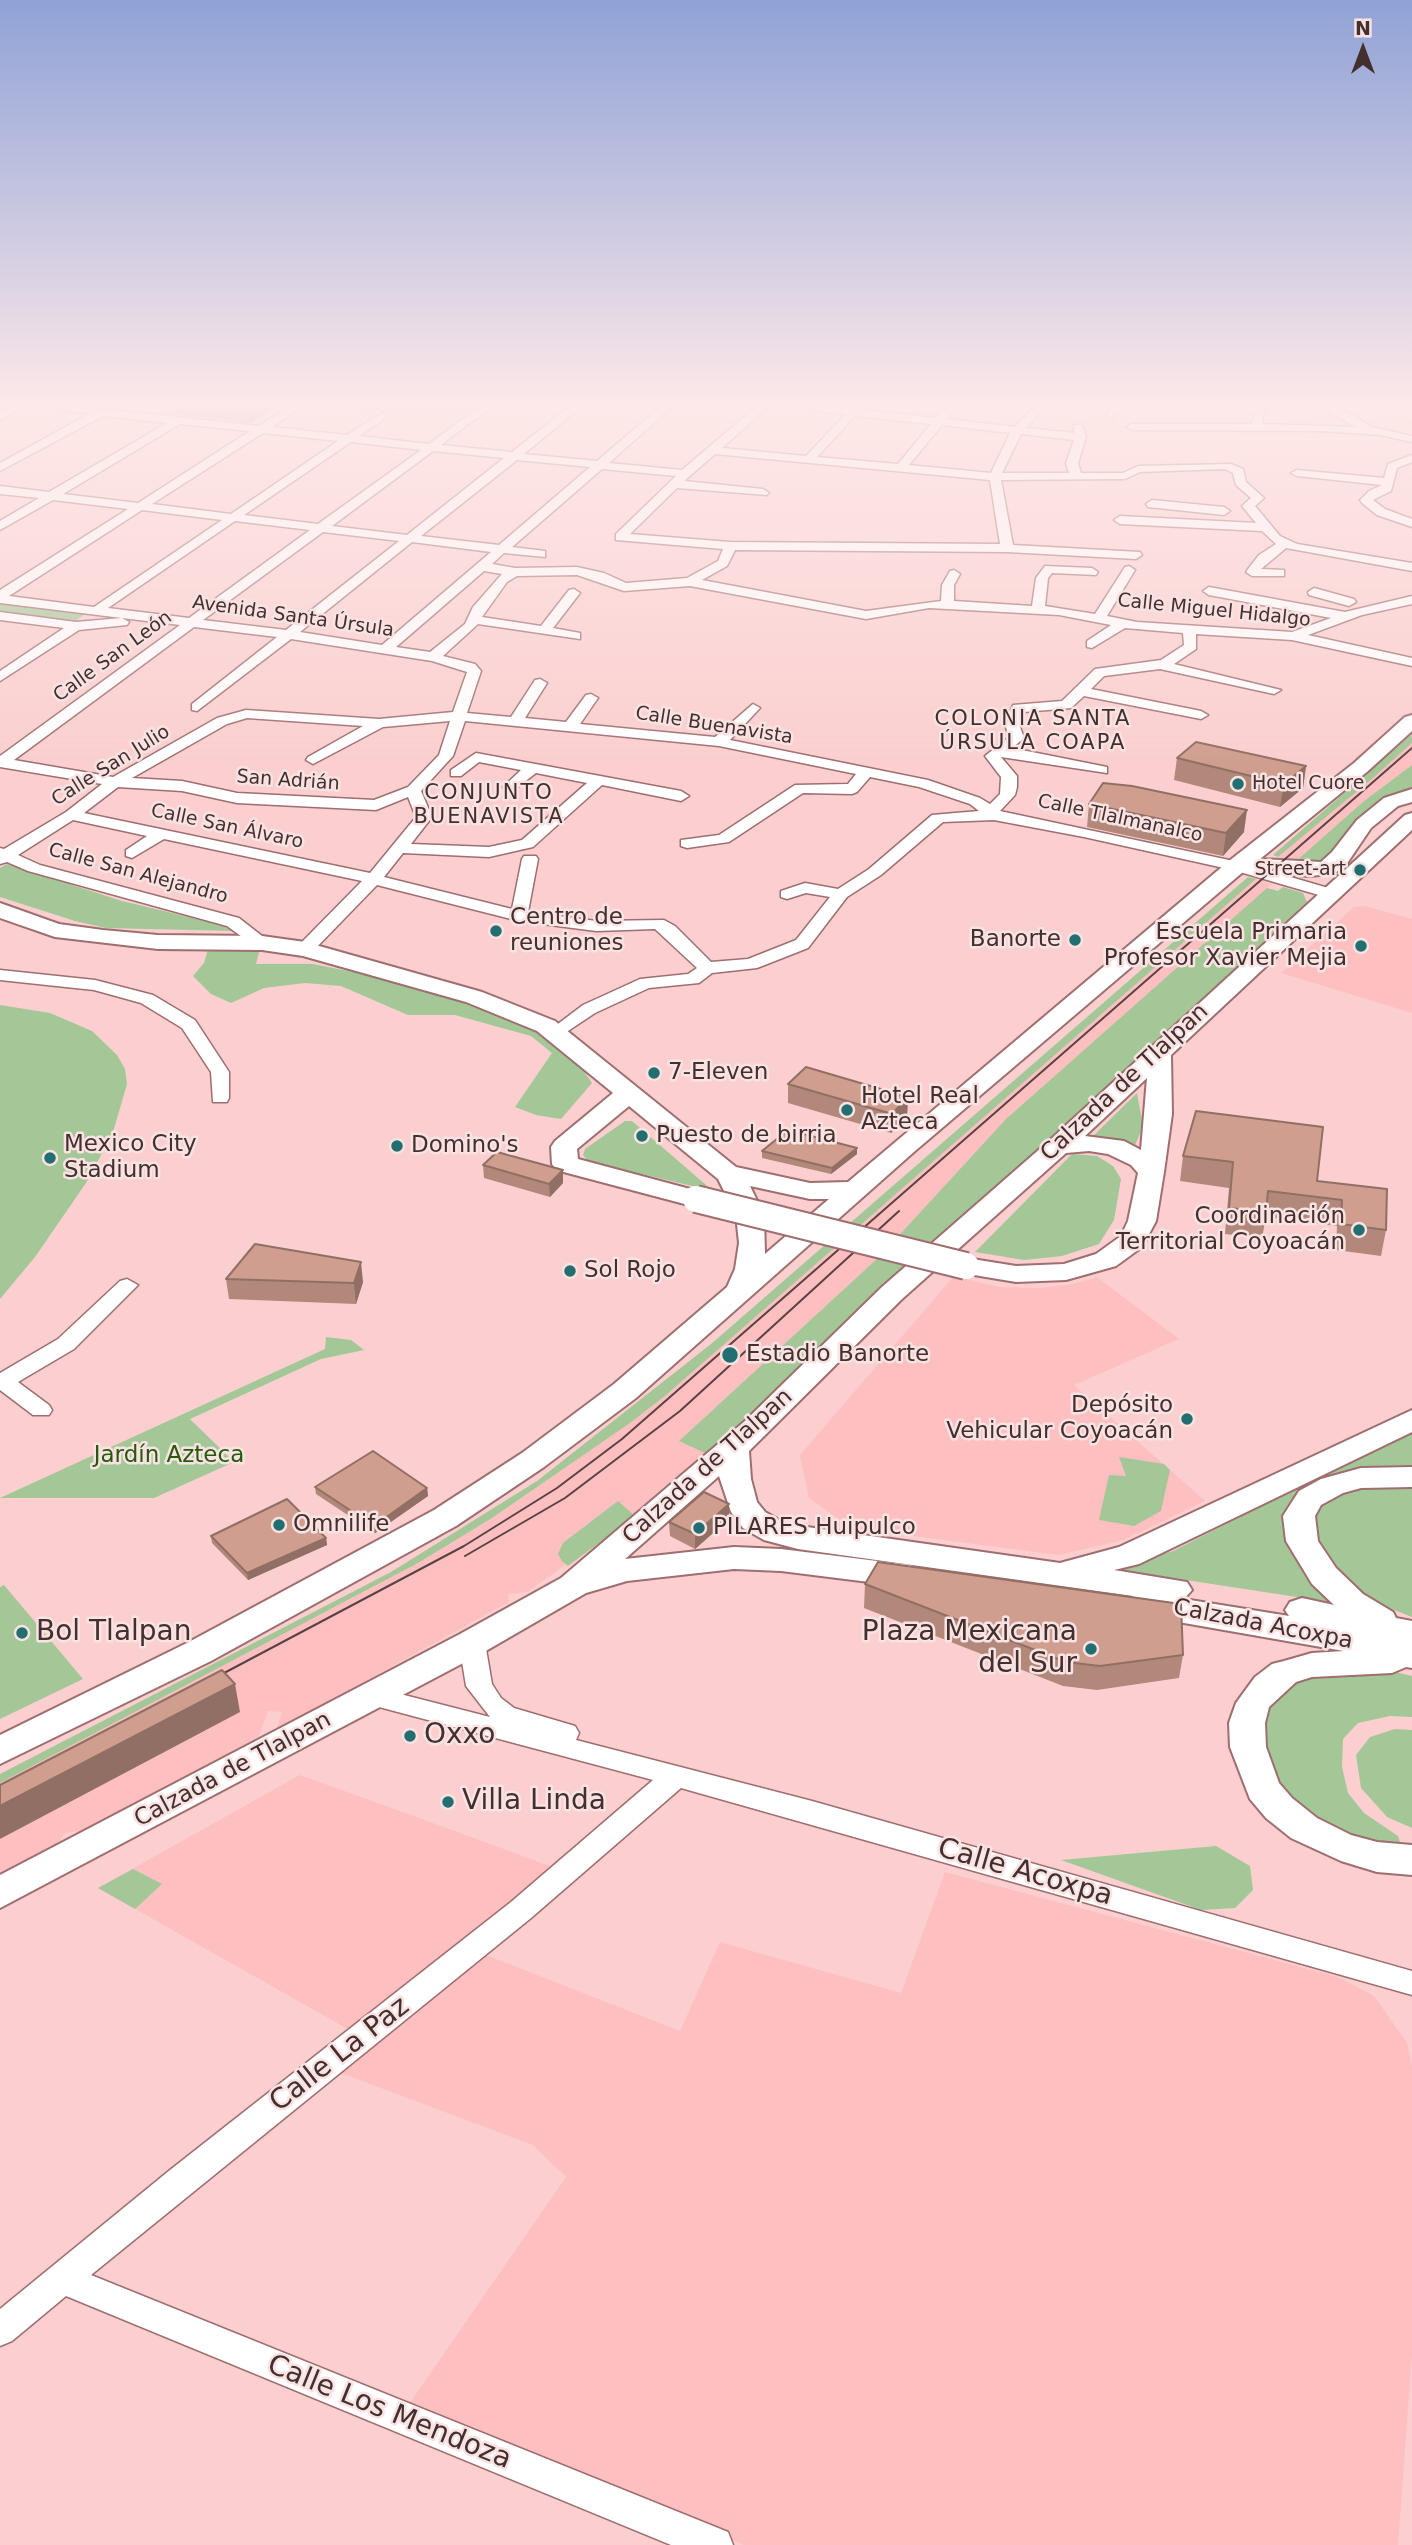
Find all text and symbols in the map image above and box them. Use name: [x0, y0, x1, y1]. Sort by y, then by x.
north arrow: [1328, 14, 1398, 84]
text: N: [1355, 17, 1371, 39]
street label: Calle Miguel Hidalgo: [1116, 590, 1312, 632]
street label: Avenida Santa Úrsula: [191, 592, 395, 642]
street label: Calle San León: [49, 606, 177, 708]
street label: Calle Buenavista: [634, 702, 794, 750]
district label: COLONIA SANTA ÚRSULA COAPA: [936, 707, 1130, 757]
street label: Calle San Julio: [48, 721, 174, 811]
street label: San Adrián: [236, 766, 340, 796]
place label: Hotel Cuore: [1252, 773, 1364, 795]
marker: Hotel Cuore: [1230, 776, 1246, 792]
district label: CONJUNTO BUENAVISTA: [415, 781, 563, 831]
street label: Calle Tlalmanalco: [1035, 790, 1205, 848]
street label: Calle San Álvaro: [149, 800, 305, 854]
street label: Calle San Alejandro: [46, 839, 230, 909]
place label: Street-art: [1255, 859, 1346, 881]
marker: Street-art: [1352, 862, 1368, 878]
place label: Centro de reuniones: [510, 904, 623, 958]
place label: Escuela Primaria Profesor Xavier Mejia: [1104, 919, 1347, 973]
marker: Centro de reuniones: [488, 923, 504, 939]
place label: Banorte: [970, 926, 1061, 954]
marker: Banorte: [1067, 932, 1083, 948]
marker: Escuela Primaria Profesor Xavier Mejia: [1353, 938, 1369, 954]
street label: Calzada de Tlalpan: [1036, 998, 1214, 1168]
place label: 7-Eleven: [668, 1059, 768, 1087]
marker: 7-Eleven: [646, 1065, 662, 1081]
place label: Hotel Real Azteca: [861, 1083, 979, 1137]
marker: Hotel Real Azteca: [839, 1102, 855, 1118]
place label: Puesto de birria: [656, 1122, 837, 1150]
marker: Puesto de birria: [634, 1128, 650, 1144]
place label: Mexico City Stadium: [64, 1131, 197, 1185]
place label: Domino's: [411, 1132, 519, 1160]
marker: Domino's: [389, 1138, 405, 1154]
marker: Mexico City Stadium: [42, 1150, 58, 1166]
place label: Coordinación Territorial Coyoacán: [1116, 1203, 1345, 1257]
marker: Coordinación Territorial Coyoacán: [1351, 1222, 1367, 1238]
place label: Sol Rojo: [584, 1257, 676, 1285]
marker: Sol Rojo: [562, 1263, 578, 1279]
place label: Estadio Banorte: [746, 1341, 929, 1369]
marker: Estadio Banorte: [720, 1345, 740, 1365]
street label: Calzada de Tlalpan: [617, 1383, 799, 1551]
place label: Depósito Vehicular Coyoacán: [946, 1392, 1173, 1446]
marker: Depósito Vehicular Coyoacán: [1179, 1411, 1195, 1427]
park label: Jardín Azteca: [94, 1442, 244, 1470]
place label: Omnilife: [293, 1511, 390, 1539]
place label: PILARES Huipulco: [713, 1514, 916, 1542]
marker: Omnilife: [271, 1517, 287, 1533]
marker: PILARES Huipulco: [691, 1520, 707, 1536]
street label: Calzada Acoxpa: [1171, 1594, 1355, 1656]
place label: Bol Tlalpan: [36, 1616, 192, 1650]
place label: Plaza Mexicana del Sur: [862, 1616, 1077, 1682]
marker: Bol Tlalpan: [14, 1625, 30, 1641]
marker: Plaza Mexicana del Sur: [1083, 1641, 1099, 1657]
street label: Calzada de Tlalpan: [130, 1706, 336, 1834]
place label: Oxxo: [424, 1719, 495, 1753]
marker: Oxxo: [402, 1728, 418, 1744]
place label: Villa Linda: [462, 1785, 606, 1819]
marker: Villa Linda: [440, 1794, 456, 1810]
street label: Calle Acoxpa: [934, 1832, 1116, 1914]
street label: Calle La Paz: [264, 1990, 416, 2120]
street label: Calle Los Mendoza: [262, 2349, 516, 2477]

